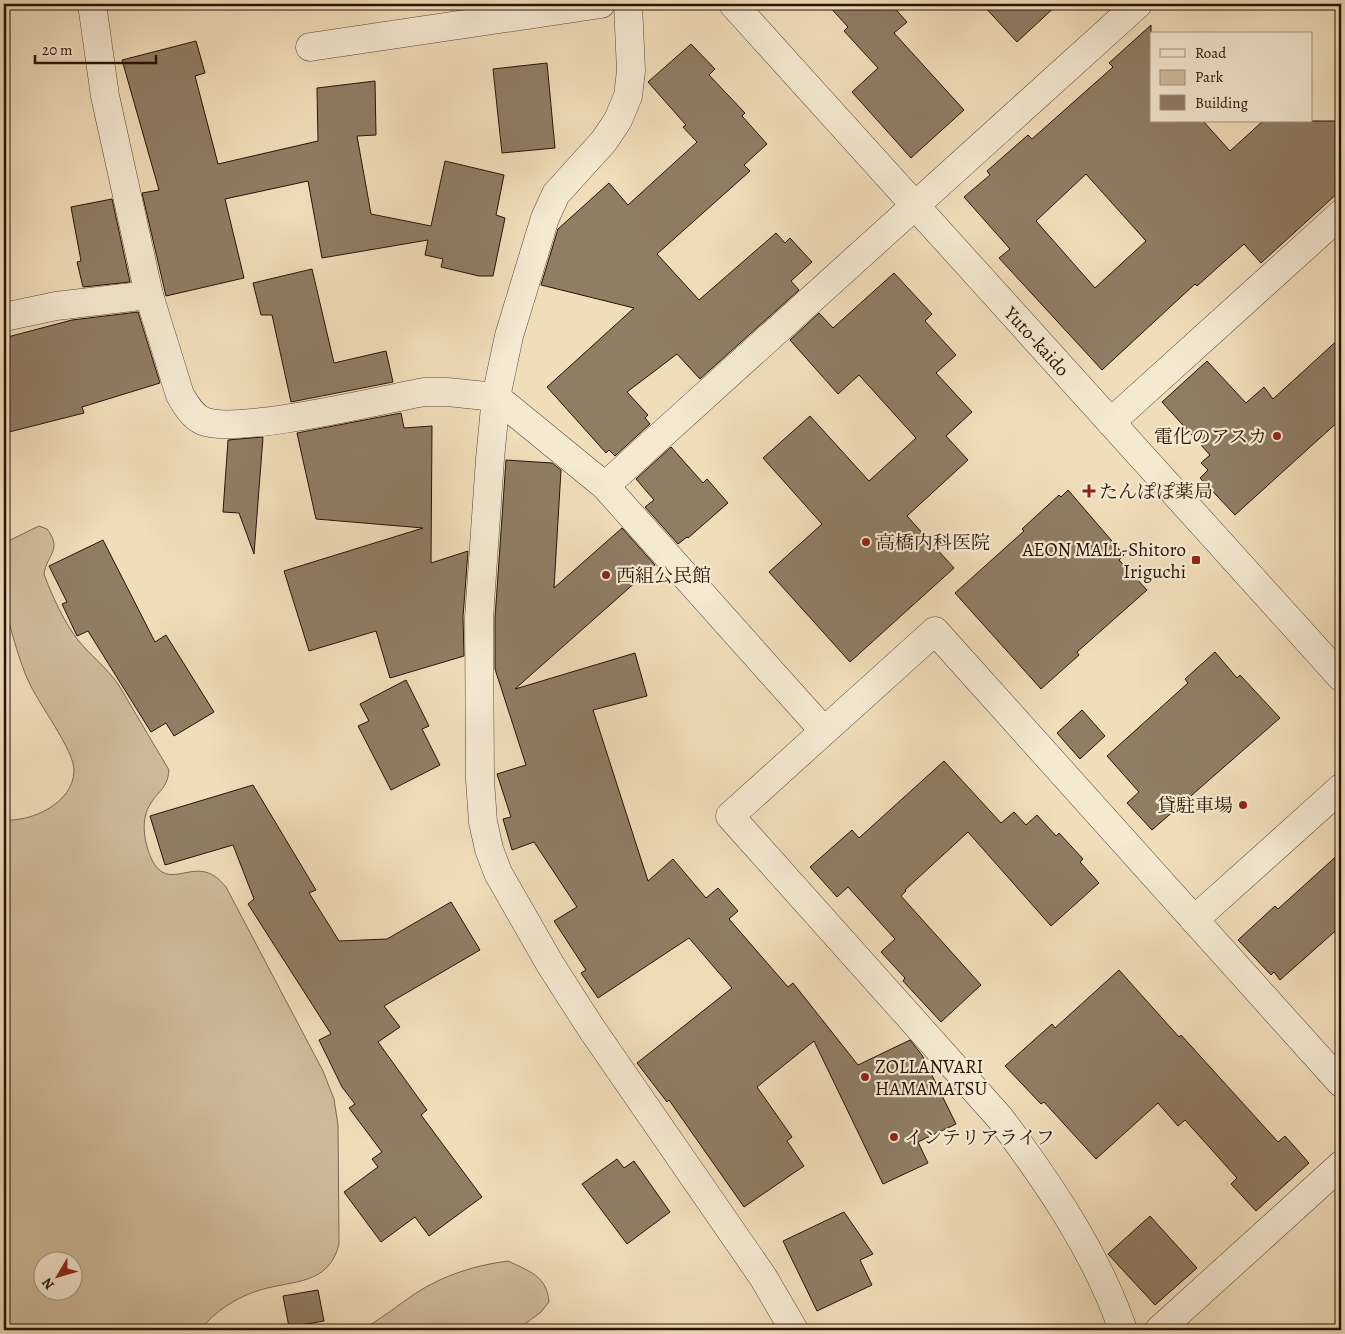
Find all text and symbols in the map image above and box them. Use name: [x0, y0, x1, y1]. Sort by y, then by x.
scale bar: [35, 32, 156, 64]
legend: [1150, 32, 1312, 122]
text: 20 m: [42, 40, 73, 60]
text: Road: [1195, 43, 1227, 63]
text: Park: [1195, 67, 1224, 87]
text: Building: [1195, 93, 1248, 113]
street label: Yuto-kaido: [997, 300, 1075, 382]
place label: 電化のアスカ: [1154, 424, 1267, 450]
marker: 電化のアスカ: [1271, 430, 1283, 442]
place label: たんぽぽ薬局: [1099, 479, 1213, 505]
marker: たんぽぽ薬局: [1083, 485, 1095, 497]
place label: 高橋内科医院: [876, 530, 990, 556]
marker: 高橋内科医院: [860, 536, 872, 548]
place label: AEON MALL-Shitoro Iriguchi: [1022, 537, 1186, 585]
marker: AEON MALL-Shitoro Iriguchi: [1190, 554, 1202, 566]
place label: 西組公民館: [616, 563, 711, 589]
marker: 西組公民館: [600, 569, 612, 581]
place label: 貸駐車場: [1157, 793, 1233, 819]
marker: 貸駐車場: [1237, 799, 1249, 811]
place label: ZOLLANVARI HAMAMATSU: [875, 1054, 988, 1102]
marker: ZOLLANVARI HAMAMATSU: [859, 1071, 871, 1083]
place label: インテリアライフ: [904, 1125, 1055, 1151]
marker: インテリアライフ: [888, 1131, 900, 1143]
north arrow: [32, 1252, 82, 1302]
text: N: [38, 1274, 59, 1294]

